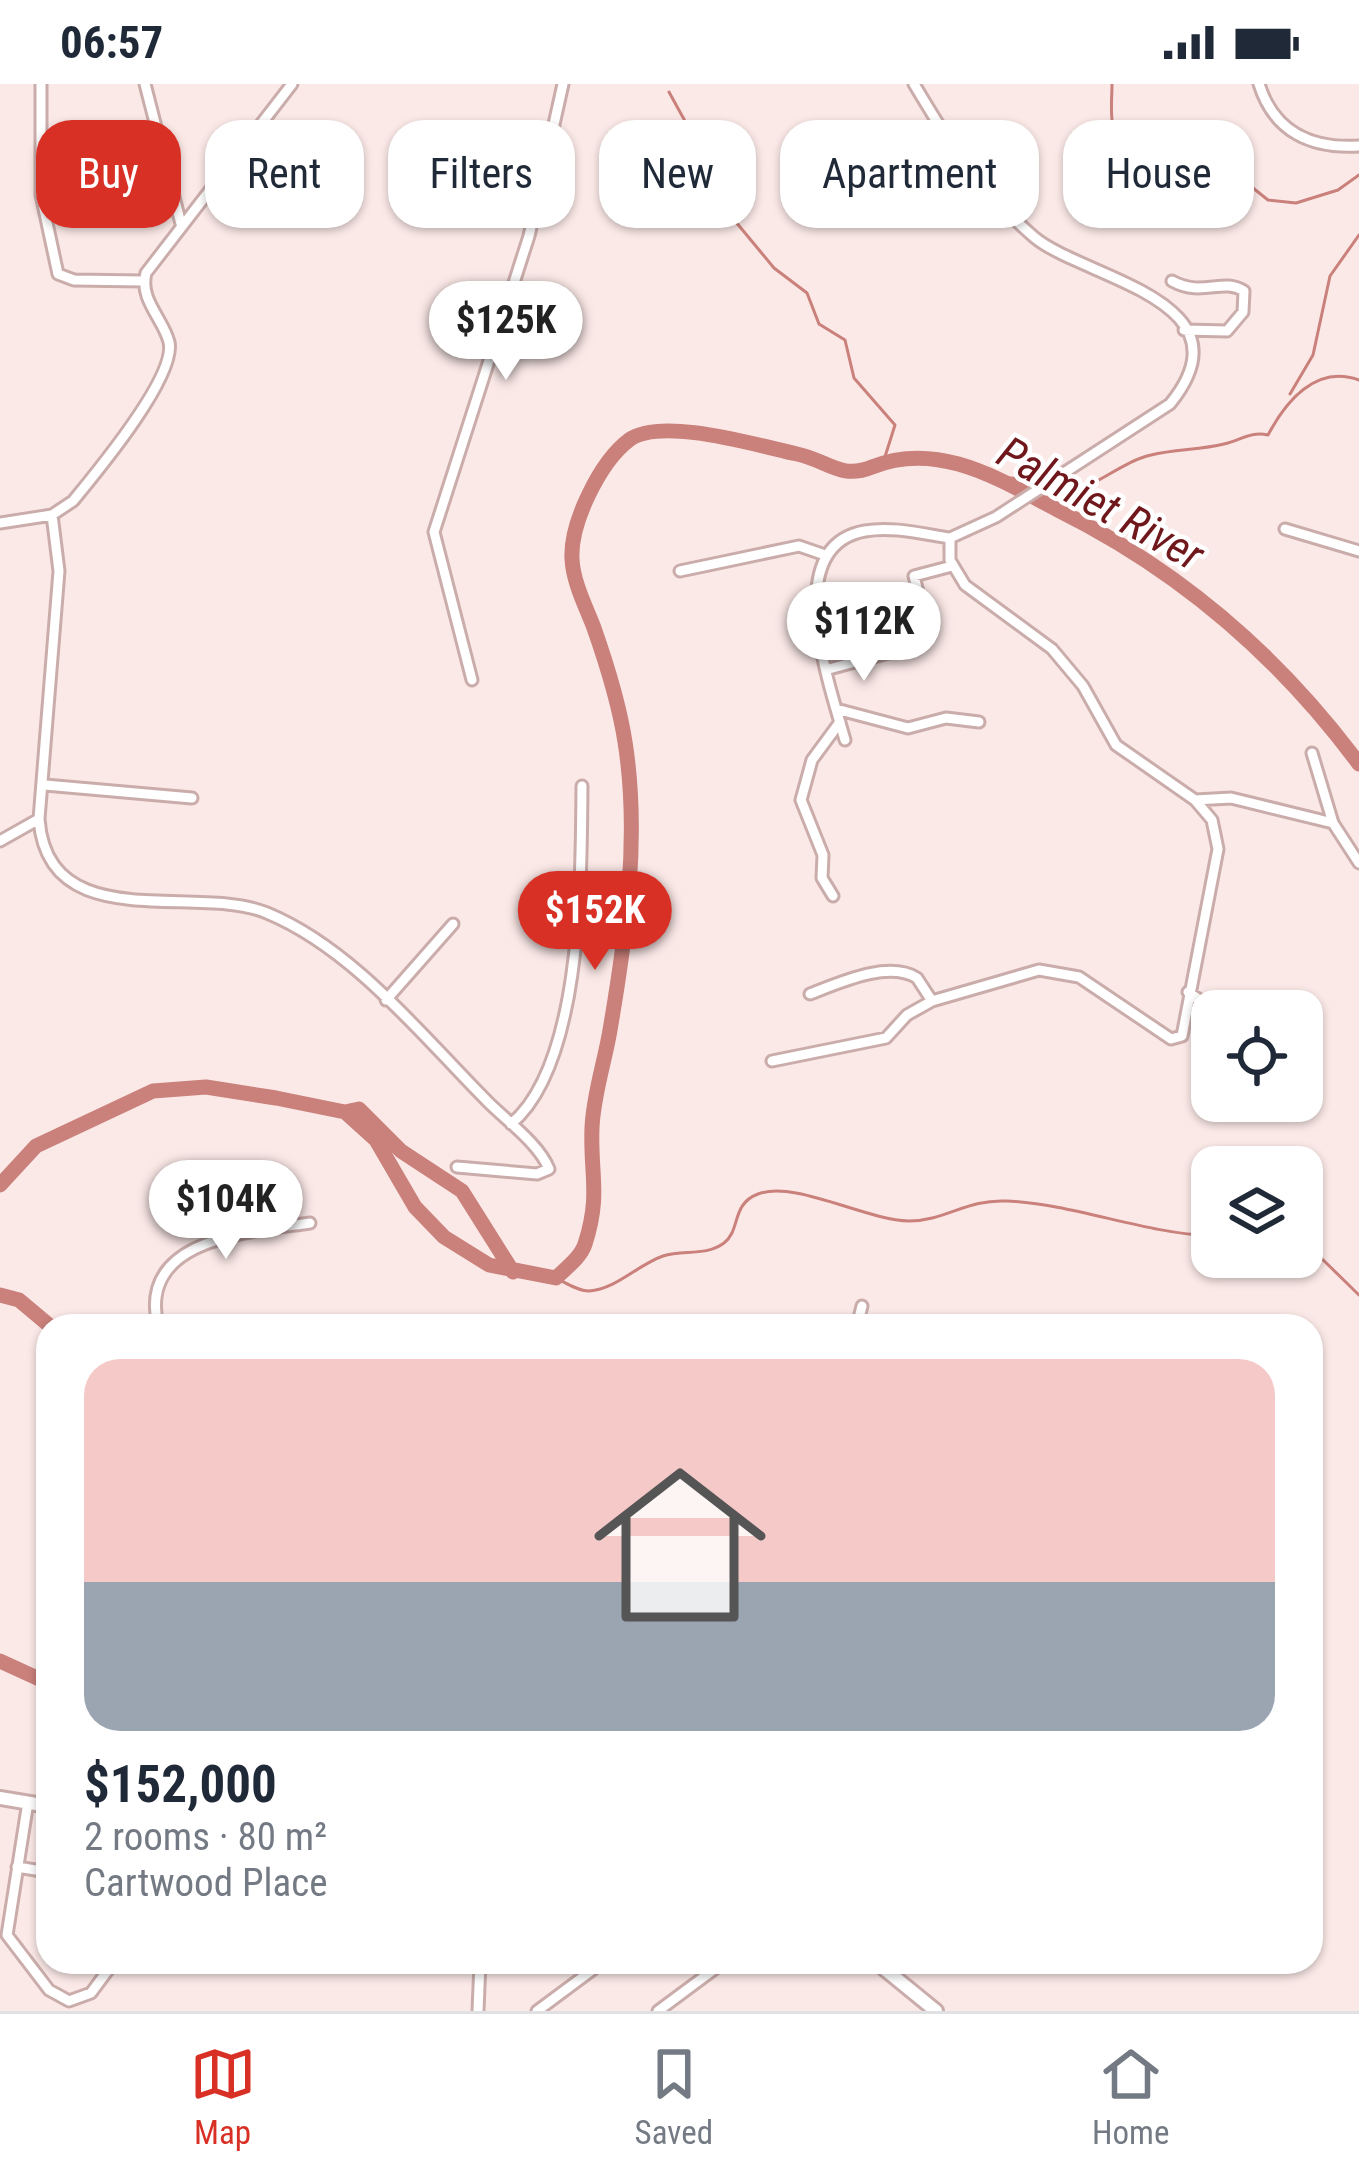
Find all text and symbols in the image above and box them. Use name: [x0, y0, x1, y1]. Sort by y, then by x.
text: 06:57: [60, 16, 163, 69]
chip: Buy: [36, 120, 181, 228]
chip: Rent: [205, 120, 364, 228]
chip: Filters: [388, 120, 575, 228]
chip: New: [599, 120, 756, 228]
chip: Apartment: [780, 120, 1039, 228]
chip: House: [1063, 120, 1254, 228]
pin: $125K: [422, 281, 590, 383]
text: $125K: [456, 297, 556, 343]
water label: Palmiet River: [989, 425, 1214, 582]
pin: $112K: [780, 582, 948, 684]
text: $112K: [814, 598, 914, 644]
pin: $152K: [511, 871, 679, 973]
text: $152K: [545, 887, 645, 933]
map controls: [1191, 990, 1323, 1278]
button: locate: [1191, 990, 1323, 1122]
button: layers: [1191, 1146, 1323, 1278]
pin: $104K: [142, 1160, 310, 1262]
text: $104K: [176, 1176, 276, 1222]
icon: home: [572, 1437, 788, 1653]
text: $152,000: [84, 1755, 277, 1814]
text: 2 rooms · 80 m²: [84, 1814, 327, 1860]
text: Cartwood Place: [84, 1860, 328, 1906]
tab: Map: [190, 2041, 256, 2152]
tab: Saved: [635, 2041, 713, 2152]
tab: Home: [1092, 2041, 1169, 2152]

